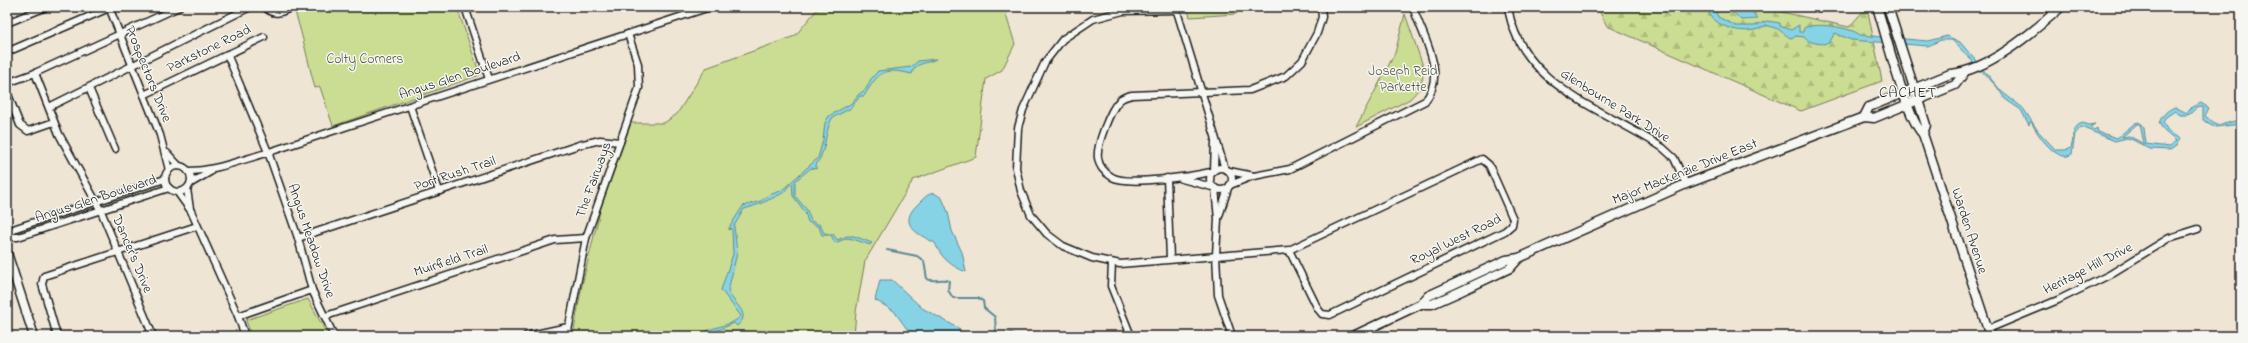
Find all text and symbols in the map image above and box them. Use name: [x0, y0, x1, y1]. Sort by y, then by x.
street label: Parkstone Road: [163, 19, 255, 79]
street label: Prospectors Drive: [119, 23, 177, 126]
street label: Angus Glen Boulevard: [397, 46, 524, 107]
park label: Colty Corners: [327, 49, 403, 71]
park label: Joseph Reid Parkette: [1368, 61, 1438, 98]
street label: Glenbourne Park Drive: [1556, 64, 1675, 149]
district label: CACHET: [1879, 82, 1937, 104]
street label: Major MacKenzie Drive East: [1609, 133, 1761, 211]
street label: The Fairways: [571, 139, 618, 221]
street label: Port Rush Trail: [411, 151, 499, 197]
street label: Angus Glen Boulevard: [33, 169, 160, 230]
street label: Angus Meadow Drive: [281, 181, 341, 302]
street label: Warden Avenue: [1945, 185, 1993, 277]
street label: Royal West Road: [1407, 209, 1506, 272]
street label: Dancer's Drive: [106, 211, 158, 297]
street label: Heritage Hill Drive: [2040, 237, 2137, 301]
street label: Muirfield Trail: [411, 239, 491, 283]

